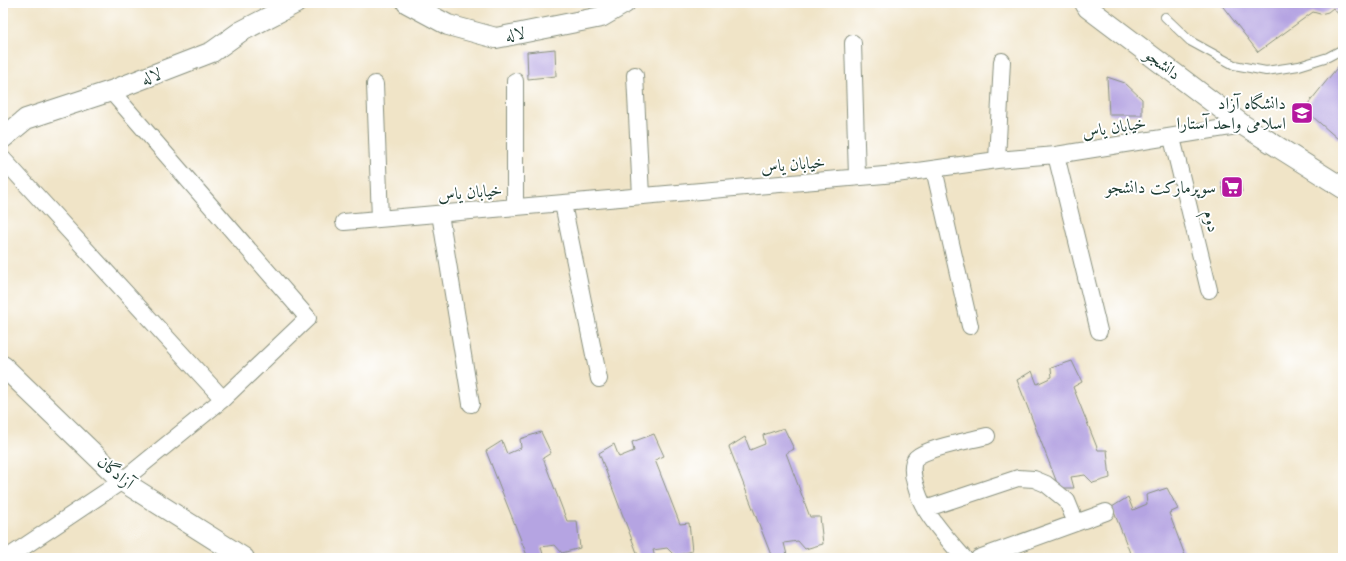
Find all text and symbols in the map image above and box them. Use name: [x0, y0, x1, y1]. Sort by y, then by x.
street label: لاله: [503, 21, 527, 48]
street label: دانشجو: [1138, 42, 1185, 86]
street label: لاله: [138, 62, 165, 91]
place label: دانشگاه آزاد اسلامی واحد آستارا: [1176, 92, 1286, 135]
school or university icon: دانشگاه آزاد اسلامی واحد آستارا: [1289, 100, 1315, 126]
street label: خیابان یاس: [1080, 111, 1148, 144]
street label: خیابان یاس: [760, 150, 826, 179]
supermarket icon: سوپرمارکت دانشجو: [1219, 174, 1245, 200]
place label: سوپرمارکت دانشجو: [1104, 176, 1216, 199]
street label: خیابان یاس: [437, 178, 503, 207]
street label: دوم: [1195, 208, 1225, 235]
street label: آزادگان: [92, 450, 141, 496]

